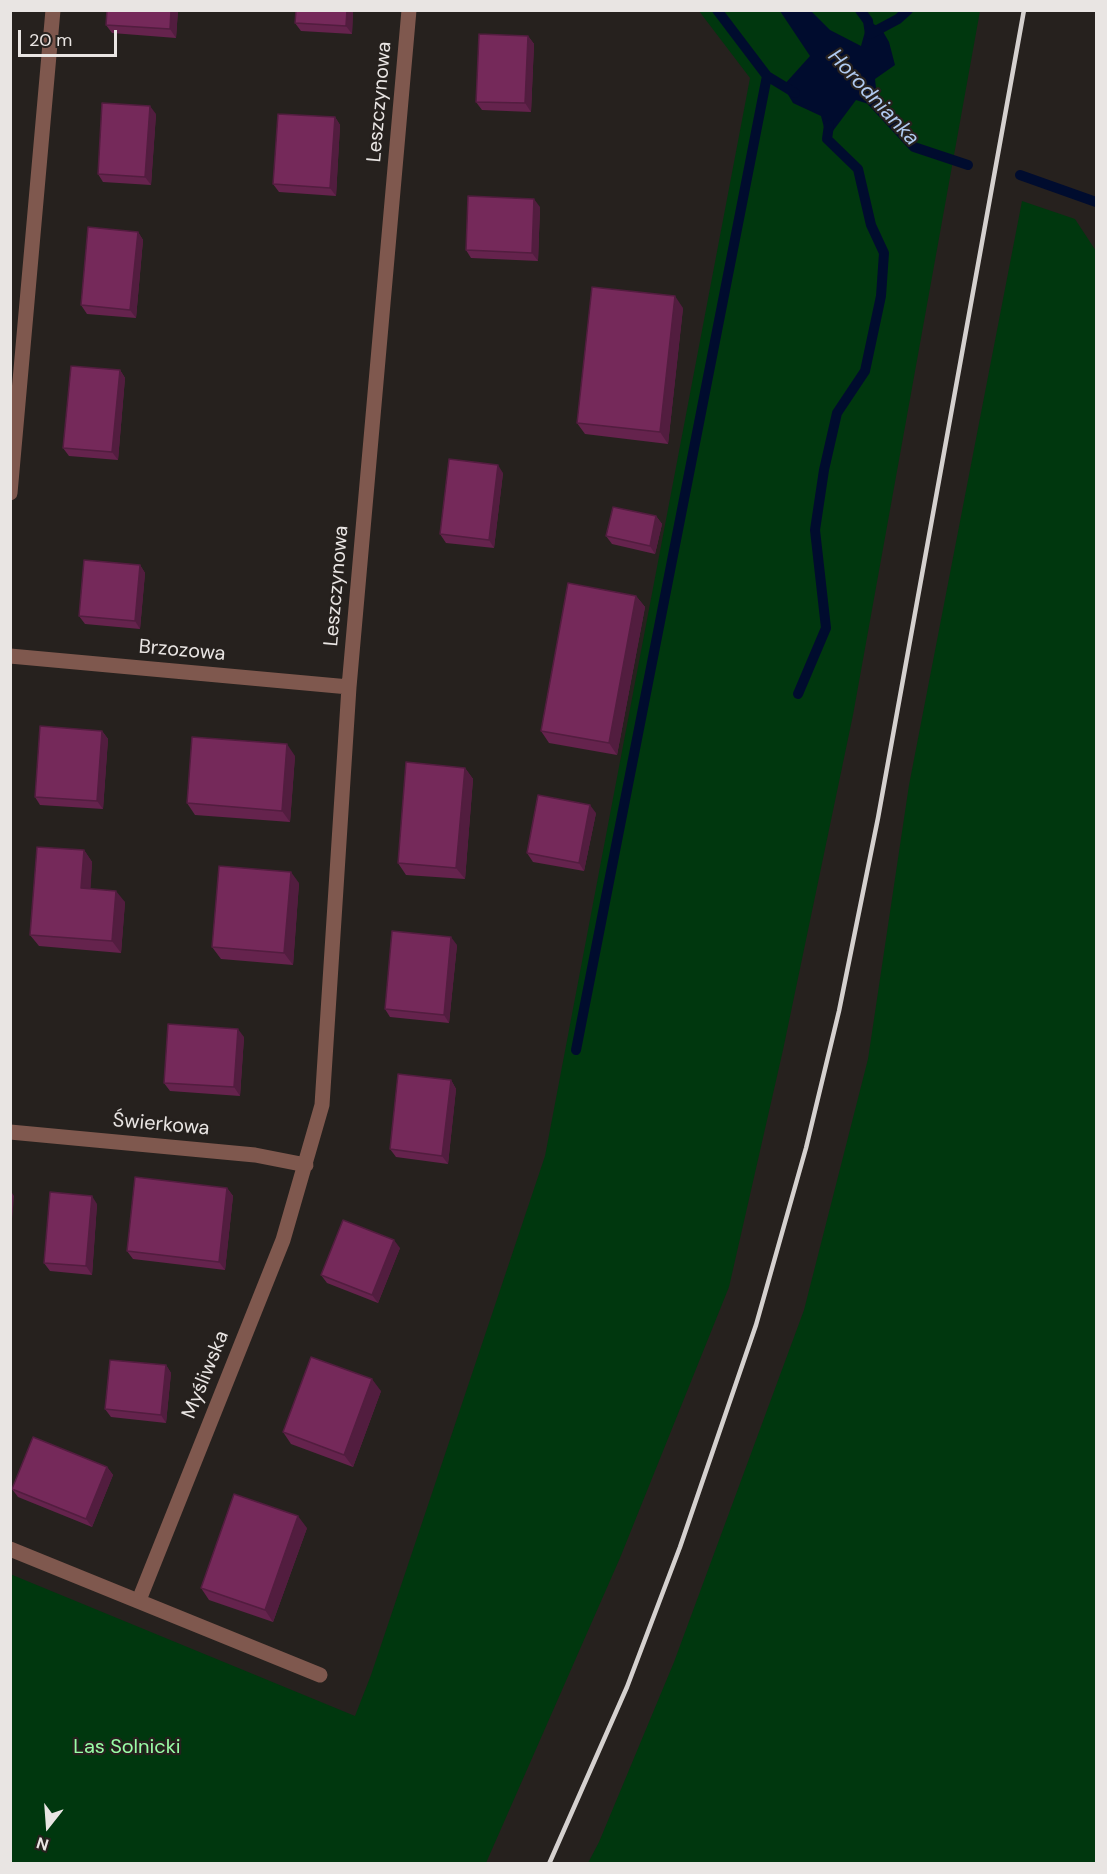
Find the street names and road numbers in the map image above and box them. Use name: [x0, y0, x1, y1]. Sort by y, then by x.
street label: Leszczynowa: [363, 41, 397, 163]
street label: Leszczynowa: [320, 525, 354, 647]
street label: Brzozowa: [138, 635, 226, 667]
street label: Świerkowa: [112, 1109, 210, 1141]
street label: Myśliwska: [177, 1327, 235, 1423]

